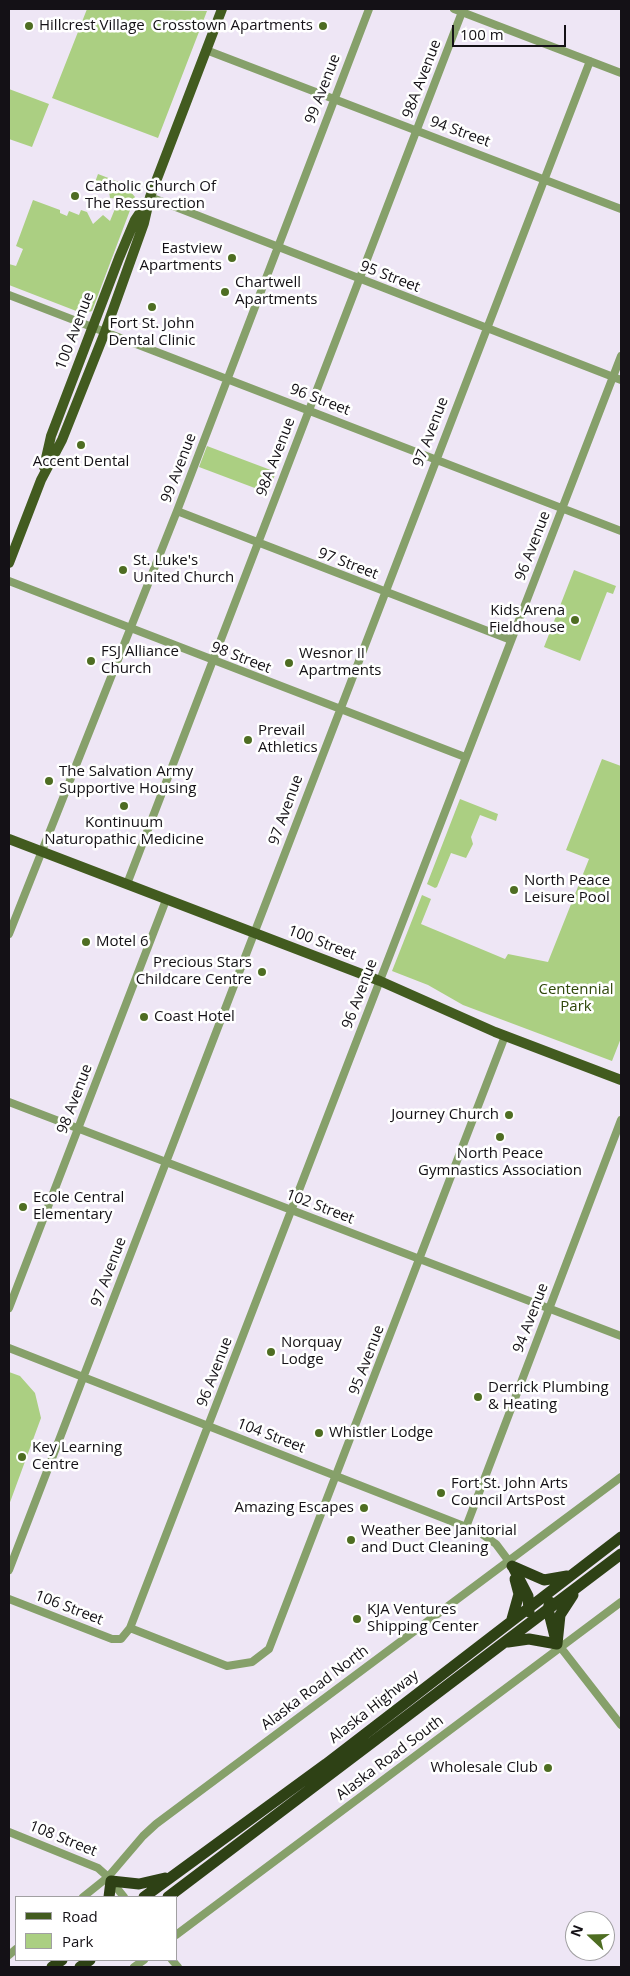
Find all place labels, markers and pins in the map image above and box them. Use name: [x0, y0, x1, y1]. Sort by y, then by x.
place label: Hillcrest Village: [39, 17, 145, 35]
place label: Crosstown Apartments: [153, 17, 313, 35]
marker: Hillcrest Village: [23, 20, 35, 32]
marker: Crosstown Apartments: [317, 20, 329, 32]
place label: Catholic Church Of The Ressurection: [85, 178, 216, 213]
marker: Catholic Church Of The Ressurection: [69, 190, 81, 202]
place label: Eastview Apartments: [140, 240, 222, 275]
marker: Eastview Apartments: [226, 252, 238, 264]
place label: Chartwell Apartments: [235, 274, 317, 309]
marker: Chartwell Apartments: [219, 286, 231, 298]
marker: Fort St. John Dental Clinic: [146, 301, 158, 313]
place label: Fort St. John Dental Clinic: [108, 315, 196, 350]
marker: Accent Dental: [75, 439, 87, 451]
place label: Accent Dental: [33, 453, 129, 471]
place label: St. Luke's United Church: [133, 552, 234, 587]
marker: St. Luke's United Church: [117, 564, 129, 576]
place label: Kids Arena Fieldhouse: [489, 602, 565, 637]
marker: Kids Arena Fieldhouse: [569, 614, 581, 626]
place label: FSJ Alliance Church: [101, 643, 179, 678]
place label: Wesnor II Apartments: [299, 645, 381, 680]
marker: FSJ Alliance Church: [85, 655, 97, 667]
marker: Wesnor II Apartments: [283, 657, 295, 669]
place label: Prevail Athletics: [258, 722, 318, 757]
marker: Prevail Athletics: [242, 734, 254, 746]
place label: The Salvation Army Supportive Housing: [59, 763, 196, 798]
marker: The Salvation Army Supportive Housing: [43, 775, 55, 787]
marker: Kontinuum Naturopathic Medicine: [118, 800, 130, 812]
place label: Kontinuum Naturopathic Medicine: [44, 814, 204, 849]
place label: North Peace Leisure Pool: [524, 872, 610, 907]
marker: North Peace Leisure Pool: [508, 884, 520, 896]
place label: Motel 6: [96, 933, 149, 951]
marker: Motel 6: [80, 936, 92, 948]
place label: Precious Stars Childcare Centre: [136, 954, 252, 989]
marker: Precious Stars Childcare Centre: [256, 966, 268, 978]
place label: Coast Hotel: [154, 1008, 235, 1026]
marker: Coast Hotel: [138, 1011, 150, 1023]
place label: Journey Church: [391, 1106, 499, 1124]
marker: Journey Church: [503, 1109, 515, 1121]
marker: North Peace Gymnastics Association: [494, 1131, 506, 1143]
place label: North Peace Gymnastics Association: [418, 1145, 582, 1180]
place label: Ecole Central Elementary: [33, 1189, 124, 1224]
marker: Ecole Central Elementary: [17, 1201, 29, 1213]
place label: Norquay Lodge: [281, 1334, 342, 1369]
marker: Norquay Lodge: [265, 1346, 277, 1358]
place label: Derrick Plumbing & Heating: [488, 1379, 609, 1414]
marker: Derrick Plumbing & Heating: [472, 1391, 484, 1403]
place label: Whistler Lodge: [329, 1424, 433, 1442]
marker: Whistler Lodge: [313, 1427, 325, 1439]
place label: Key Learning Centre: [32, 1439, 122, 1474]
marker: Key Learning Centre: [16, 1451, 28, 1463]
place label: Fort St. John Arts Council ArtsPost: [451, 1475, 568, 1510]
marker: Fort St. John Arts Council ArtsPost: [435, 1487, 447, 1499]
place label: Amazing Escapes: [234, 1499, 354, 1517]
marker: Amazing Escapes: [358, 1502, 370, 1514]
place label: Weather Bee Janitorial and Duct Cleaning: [361, 1522, 517, 1557]
marker: Weather Bee Janitorial and Duct Cleaning: [345, 1534, 357, 1546]
place label: KJA Ventures Shipping Center: [367, 1601, 479, 1636]
marker: KJA Ventures Shipping Center: [351, 1613, 363, 1625]
place label: Wholesale Club: [431, 1759, 538, 1777]
marker: Wholesale Club: [542, 1762, 554, 1774]

